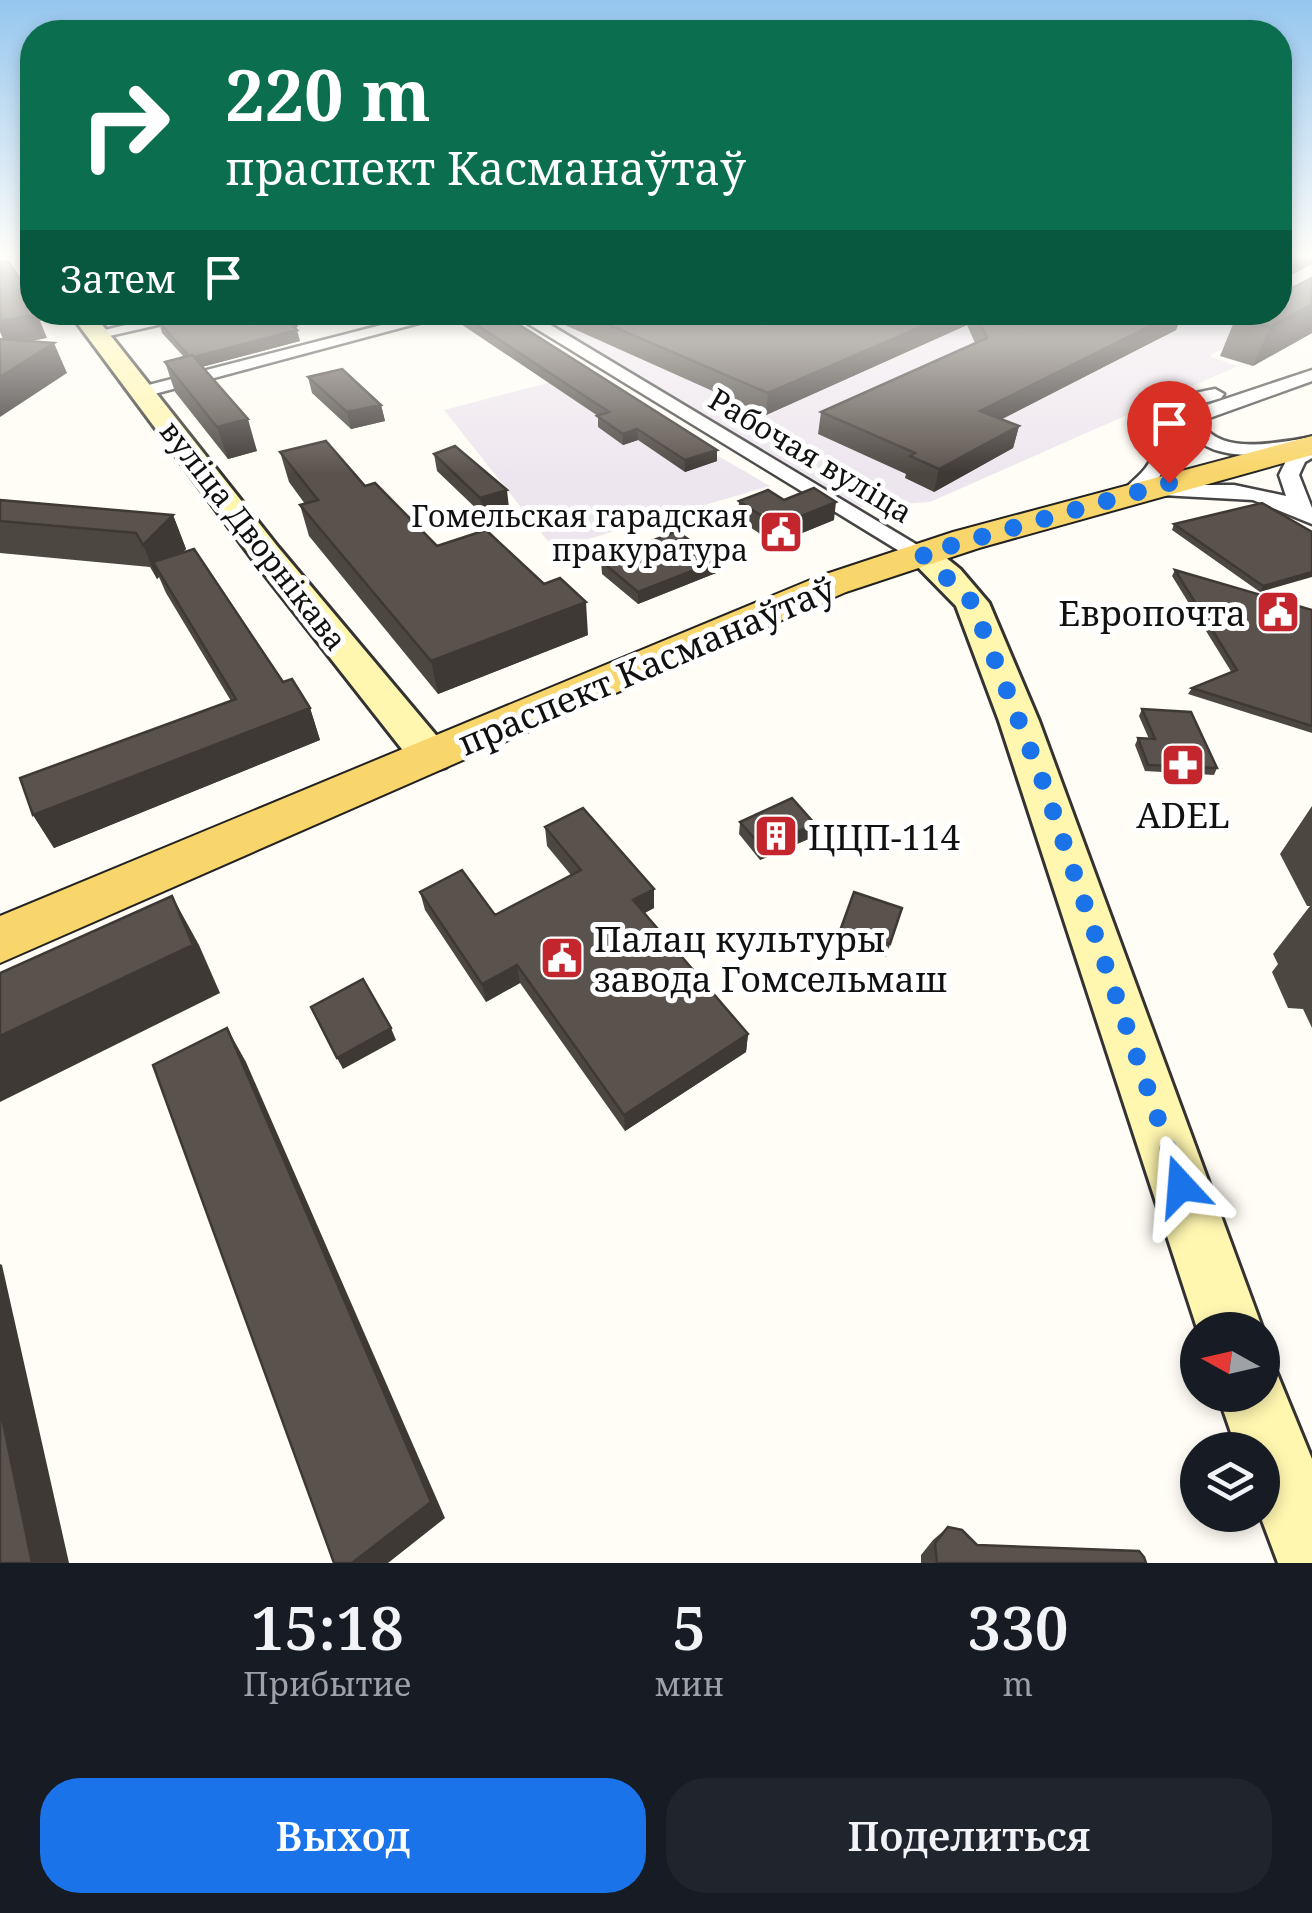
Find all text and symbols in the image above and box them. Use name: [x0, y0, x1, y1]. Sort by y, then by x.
text: 220 m: [225, 46, 431, 142]
icon: right: [60, 60, 190, 190]
text: праспект Касманаўтаў: [225, 137, 746, 198]
icon: arrive: [196, 250, 251, 305]
text: Затем: [60, 252, 176, 304]
street label: Рабочая вуліца: [702, 378, 920, 532]
pin: [1127, 381, 1212, 484]
icon: arrive: [1142, 396, 1197, 451]
street label: вуліца Дворнікава: [151, 412, 357, 658]
place label: Гомельская гарадская пракуратура: [411, 495, 748, 570]
public building icon: Гомельская гарадская пракуратура: [758, 509, 804, 555]
street label: праспект Касманаўтаў: [450, 564, 842, 766]
place label: Европочта: [1058, 589, 1246, 636]
public building icon: Европочта: [1255, 589, 1301, 635]
pharmacy icon: ADEL: [1160, 742, 1206, 788]
place label: ADEL: [1136, 791, 1230, 838]
building icon: ЦЦП-114: [753, 813, 799, 859]
place label: ЦЦП-114: [808, 813, 961, 860]
place label: Палац культуры завода Гомсельмаш: [594, 915, 948, 1002]
public building icon: Палац культуры завода Гомсельмаш: [539, 935, 585, 981]
position arrow: [1129, 1134, 1233, 1238]
north arrow: [1180, 1312, 1280, 1412]
map controls: [1180, 1312, 1280, 1532]
button: layers: [1180, 1432, 1280, 1532]
text: 15:18: [251, 1586, 404, 1668]
text: 5: [672, 1586, 706, 1668]
text: 330: [967, 1586, 1069, 1668]
text: Прибытие: [243, 1662, 411, 1705]
text: мин: [654, 1662, 724, 1705]
text: m: [1003, 1662, 1033, 1705]
button: Выход: [40, 1778, 646, 1893]
button: Поделиться: [666, 1778, 1272, 1893]

